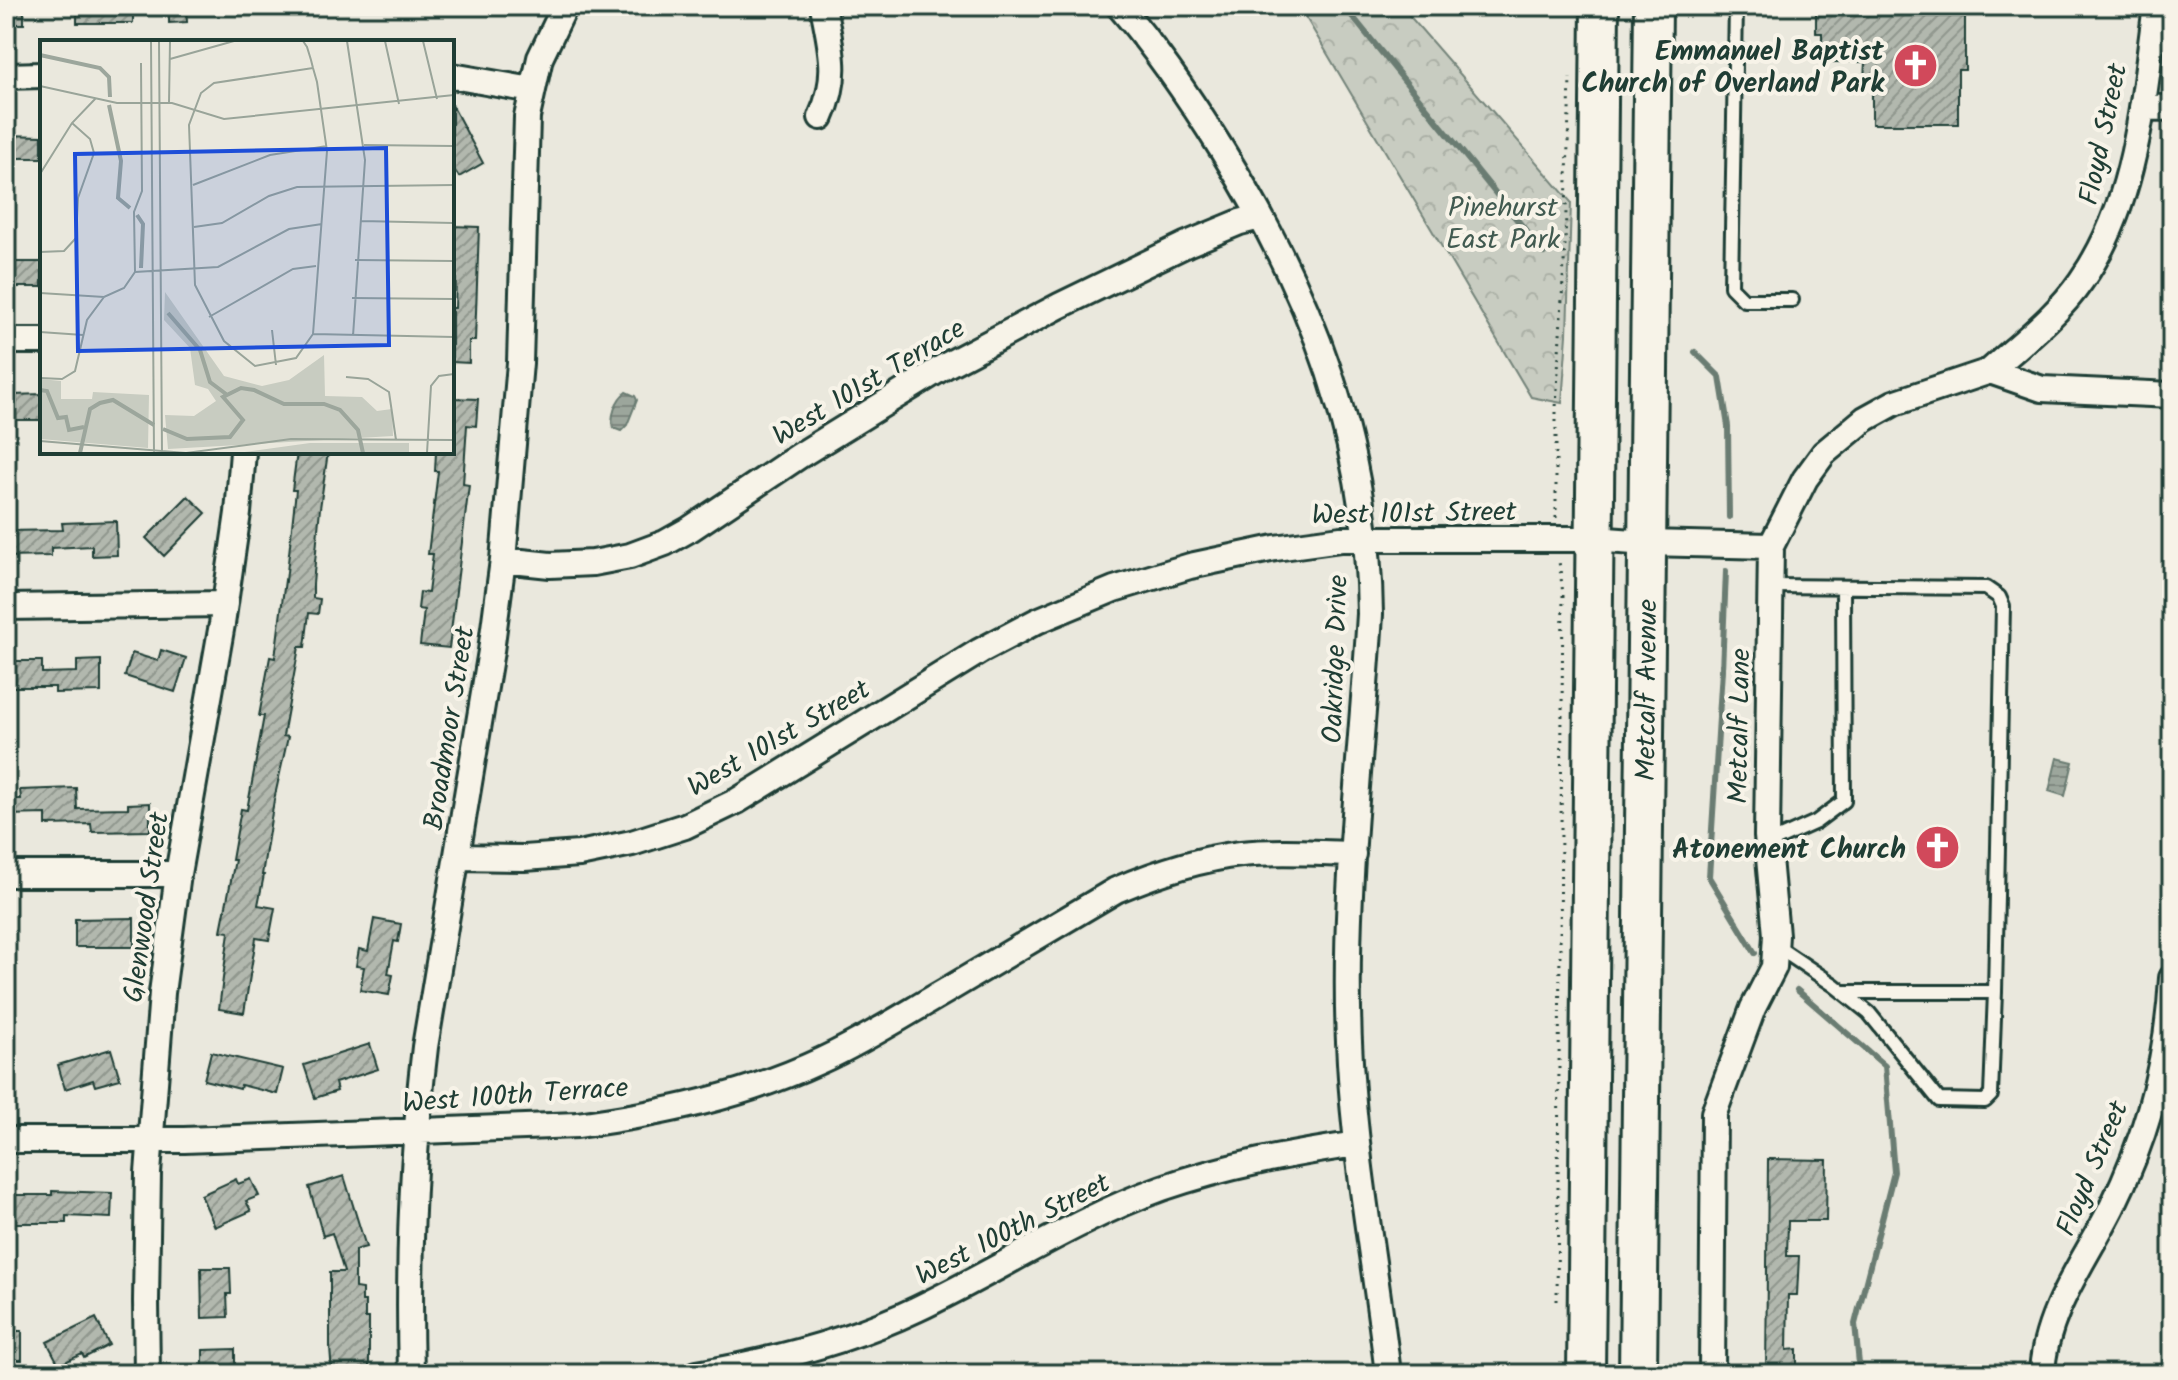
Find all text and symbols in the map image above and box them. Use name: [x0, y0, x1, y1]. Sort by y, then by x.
place label: Emmanuel Baptist Church of Overland Park: [1582, 30, 1885, 107]
inset map: [40, 40, 454, 454]
church icon: Emmanuel Baptist Church of Overland Park: [1891, 42, 1939, 90]
street label: Floyd Street: [2068, 59, 2142, 209]
park label: Pinehurst East Park: [1446, 186, 1561, 263]
street label: West 101st Terrace: [764, 307, 975, 459]
street label: West 101st Street: [1311, 490, 1518, 539]
street label: Oakridge Drive: [1311, 574, 1362, 744]
street label: Metcalf Avenue: [1625, 598, 1672, 781]
street label: Broadmoor Street: [412, 622, 489, 834]
street label: Metcalf Lane: [1717, 647, 1764, 804]
street label: West 101st Street: [679, 668, 880, 810]
street label: Glenwood Street: [112, 808, 183, 1006]
church icon: Atonement Church: [1913, 824, 1961, 872]
place label: Atonement Church: [1672, 828, 1906, 873]
street label: West 100th Terrace: [401, 1066, 630, 1127]
street label: Floyd Street: [2045, 1093, 2143, 1244]
street label: West 100th Street: [908, 1161, 1119, 1299]

